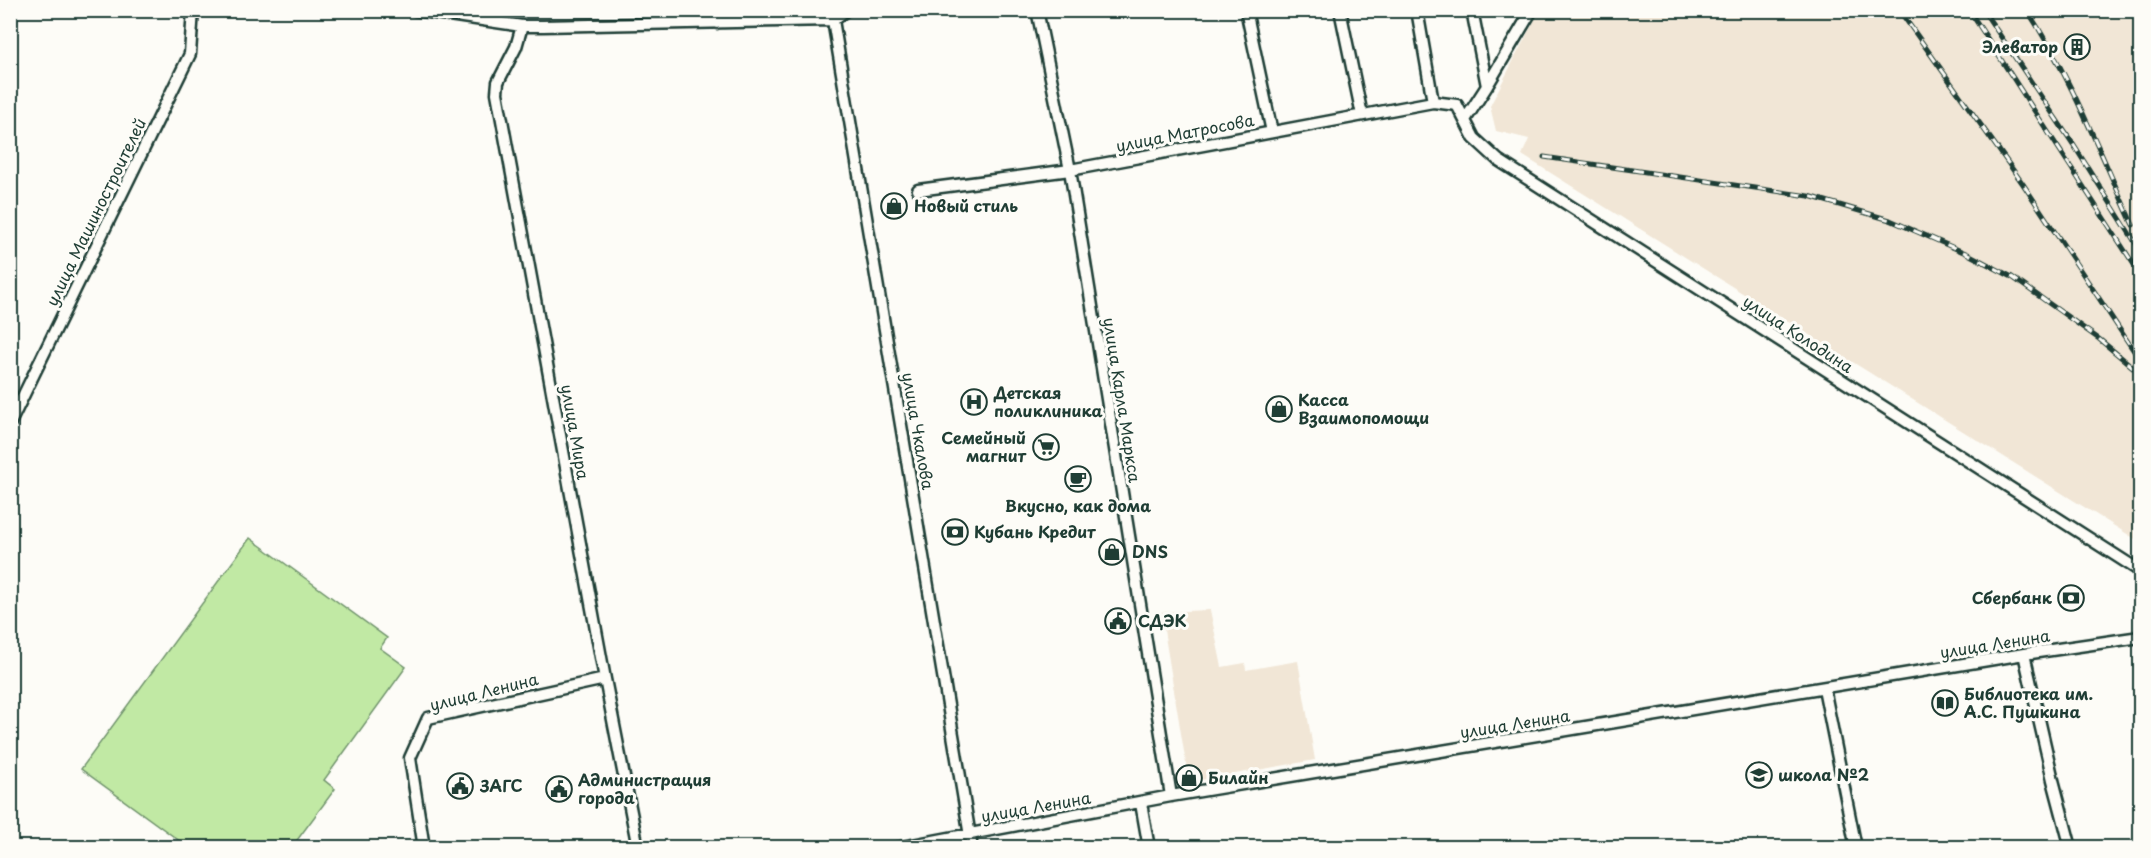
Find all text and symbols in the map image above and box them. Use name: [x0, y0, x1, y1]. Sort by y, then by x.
building icon: Элеватор: [2062, 32, 2092, 62]
place label: Элеватор: [1982, 34, 2058, 58]
street label: улица Матросова: [1114, 107, 1256, 157]
street label: улица Машиностроителей: [39, 113, 151, 310]
shop icon: Новый стиль: [879, 191, 909, 221]
place label: Новый стиль: [914, 193, 1018, 217]
street label: улица Колодина: [1739, 288, 1858, 378]
street label: улица Карла Маркса: [1098, 316, 1148, 484]
street label: улица Чкалова: [897, 370, 941, 491]
place label: Детская поликлиника: [993, 380, 1103, 422]
street label: улица Мира: [556, 382, 596, 481]
hospital icon: Детская поликлиника: [959, 387, 989, 417]
place label: Касса Взаимопомощи: [1298, 387, 1429, 429]
shop icon: Касса Взаимопомощи: [1264, 394, 1294, 424]
place label: Семейный магнит: [941, 425, 1027, 467]
supermarket icon: Семейный магнит: [1031, 432, 1061, 462]
cafe icon: Вкусно, как дома: [1063, 464, 1093, 494]
place label: Вкусно, как дома: [1005, 493, 1151, 517]
bank icon: Кубань Кредит: [940, 517, 970, 547]
place label: Кубань Кредит: [974, 519, 1096, 543]
shop icon: DNS: [1097, 537, 1127, 567]
place label: DNS: [1132, 539, 1168, 563]
bank icon: Сбербанк: [2056, 583, 2086, 613]
place label: Сбербанк: [1972, 585, 2053, 609]
public building icon: СДЭК: [1103, 606, 1133, 636]
place label: СДЭК: [1138, 608, 1186, 632]
street label: улица Ленина: [1938, 622, 2052, 664]
street label: улица Ленина: [427, 666, 541, 716]
place label: Библиотека им. А.С. Пушкина: [1964, 681, 2093, 723]
library icon: Библиотека им. А.С. Пушкина: [1930, 688, 1960, 718]
street label: улица Ленина: [1458, 702, 1572, 744]
school or university icon: школа №2: [1744, 760, 1774, 790]
place label: школа №2: [1778, 762, 1869, 786]
shop icon: Билайн: [1174, 763, 1204, 793]
place label: Билайн: [1208, 765, 1269, 789]
place label: Администрация города: [578, 767, 711, 809]
public building icon: ЗАГС: [445, 771, 475, 801]
place label: ЗАГС: [479, 773, 523, 797]
public building icon: Администрация города: [544, 774, 574, 804]
street label: улица Ленина: [979, 785, 1093, 827]

